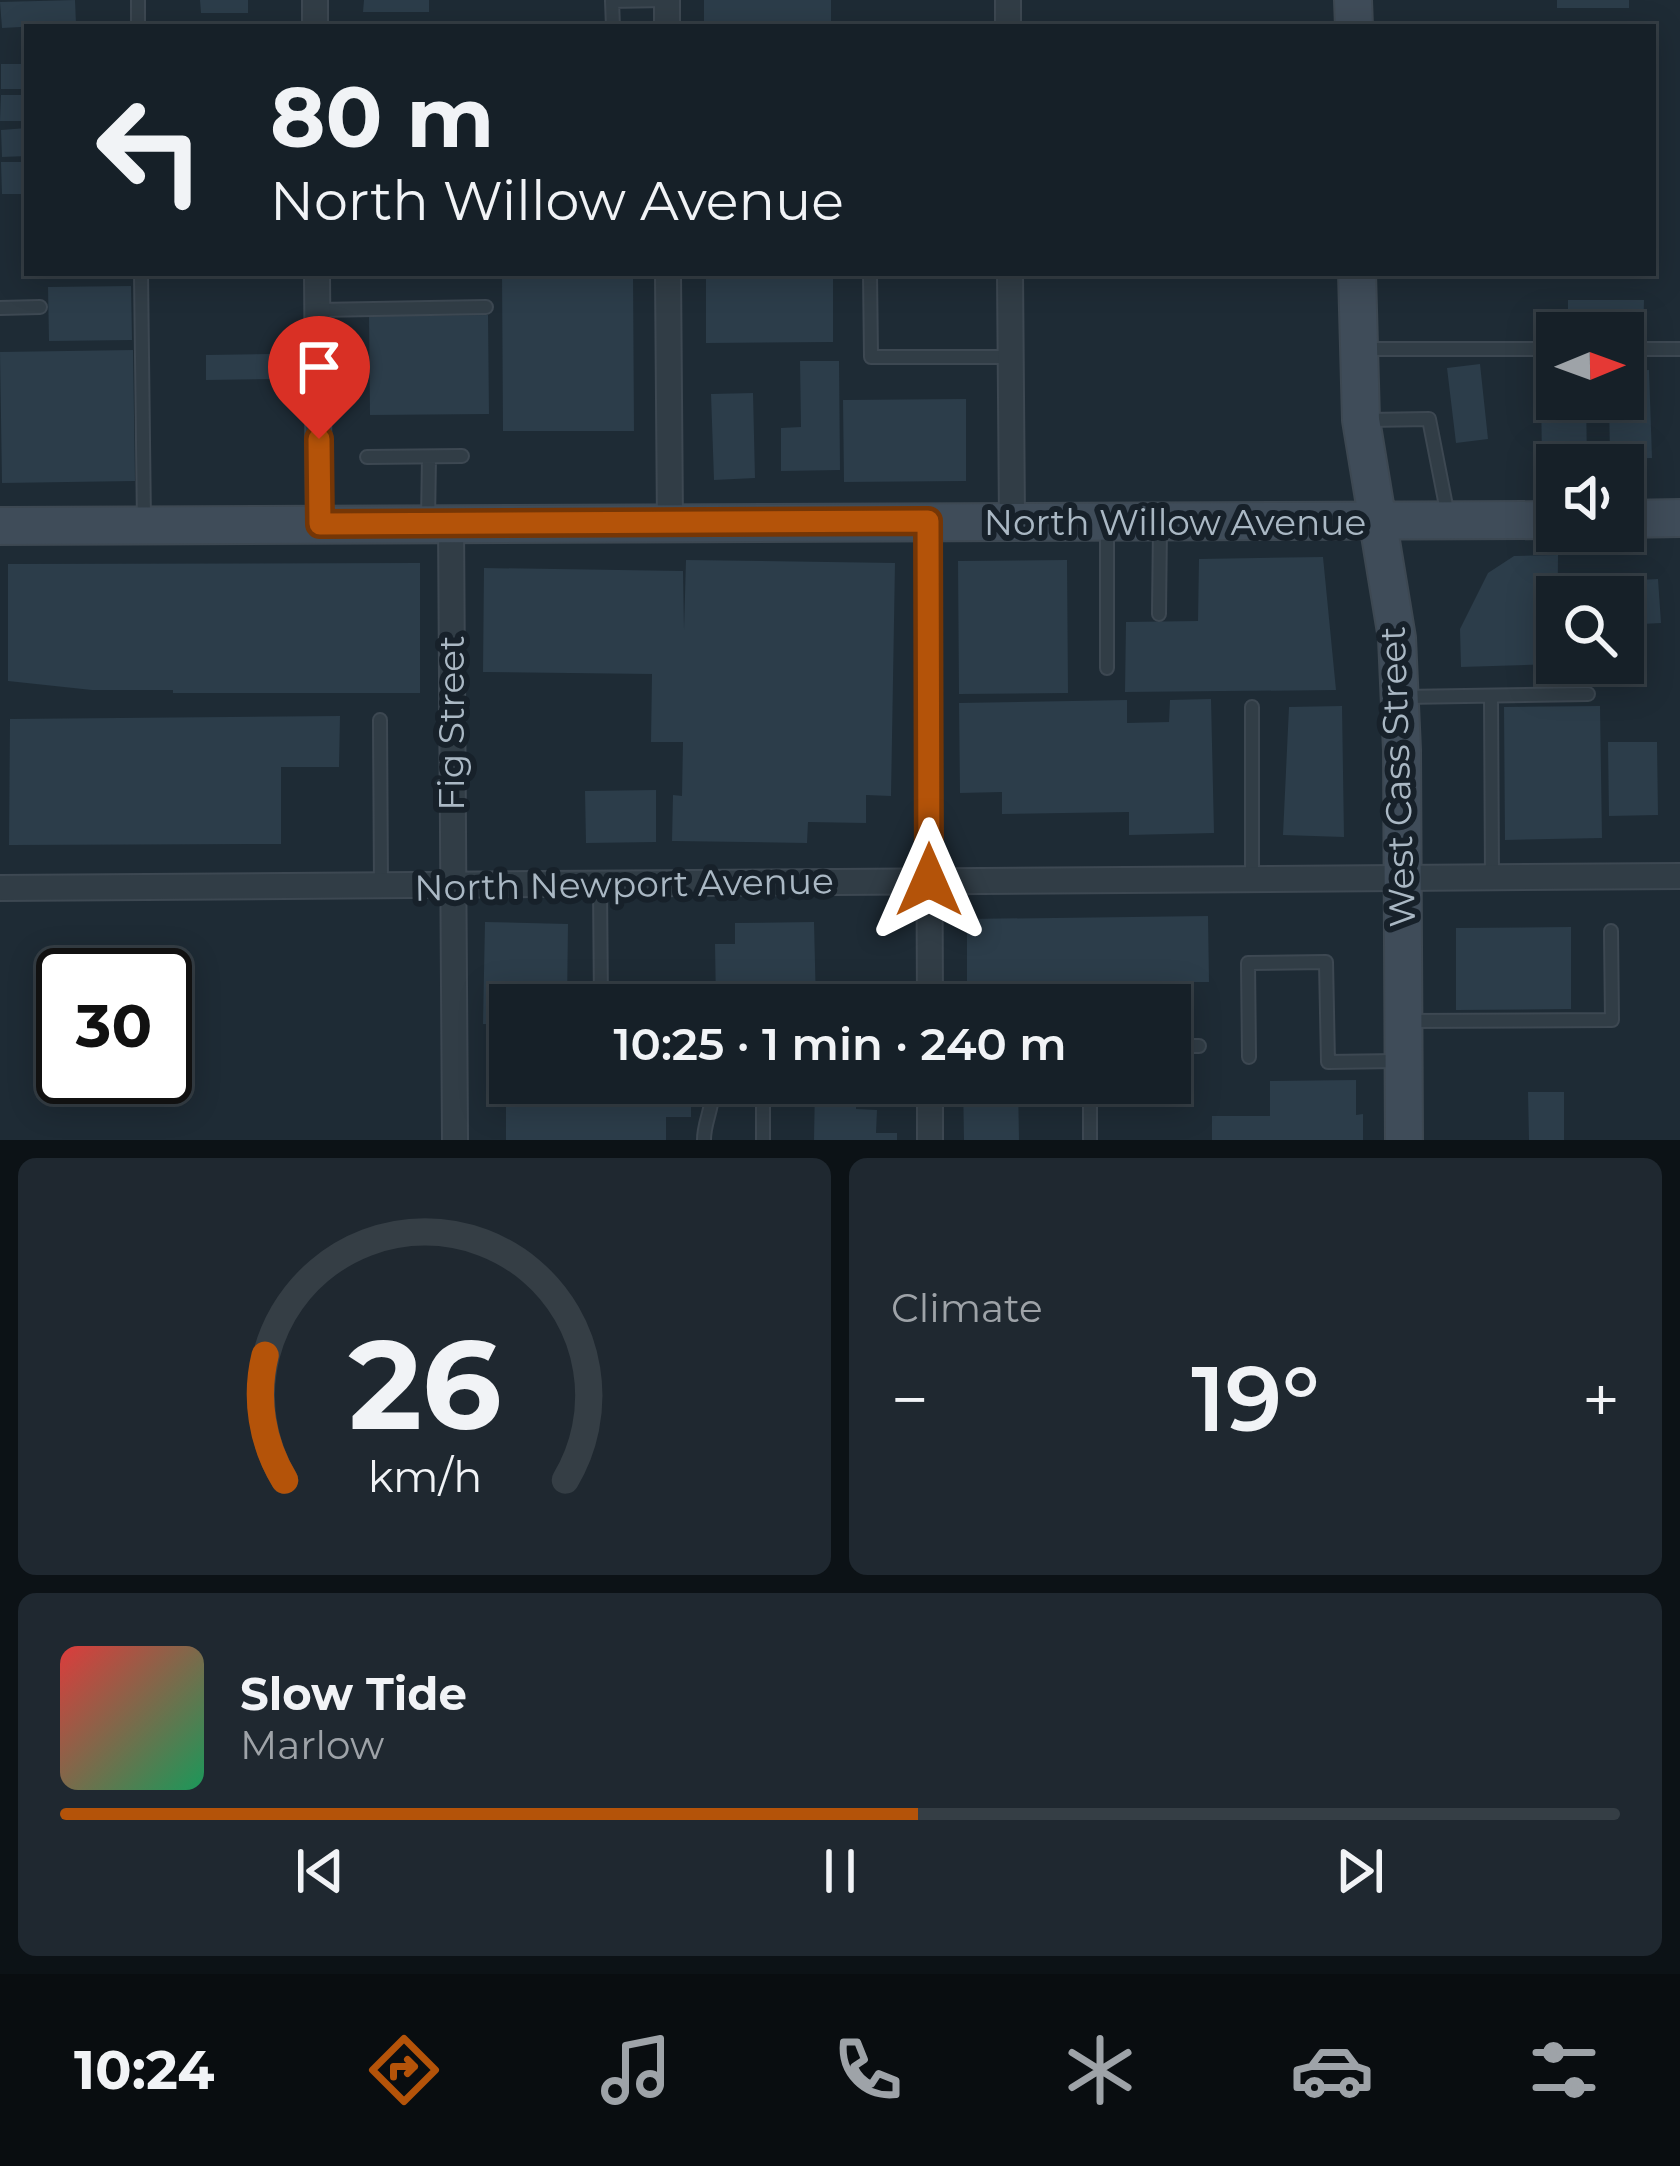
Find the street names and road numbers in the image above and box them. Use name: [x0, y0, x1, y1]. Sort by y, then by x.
street label: North Willow Avenue: [984, 500, 1366, 544]
street label: West Cass Street: [1370, 626, 1424, 928]
street label: Fig Street: [429, 635, 473, 811]
street label: North Newport Avenue: [414, 858, 834, 910]

